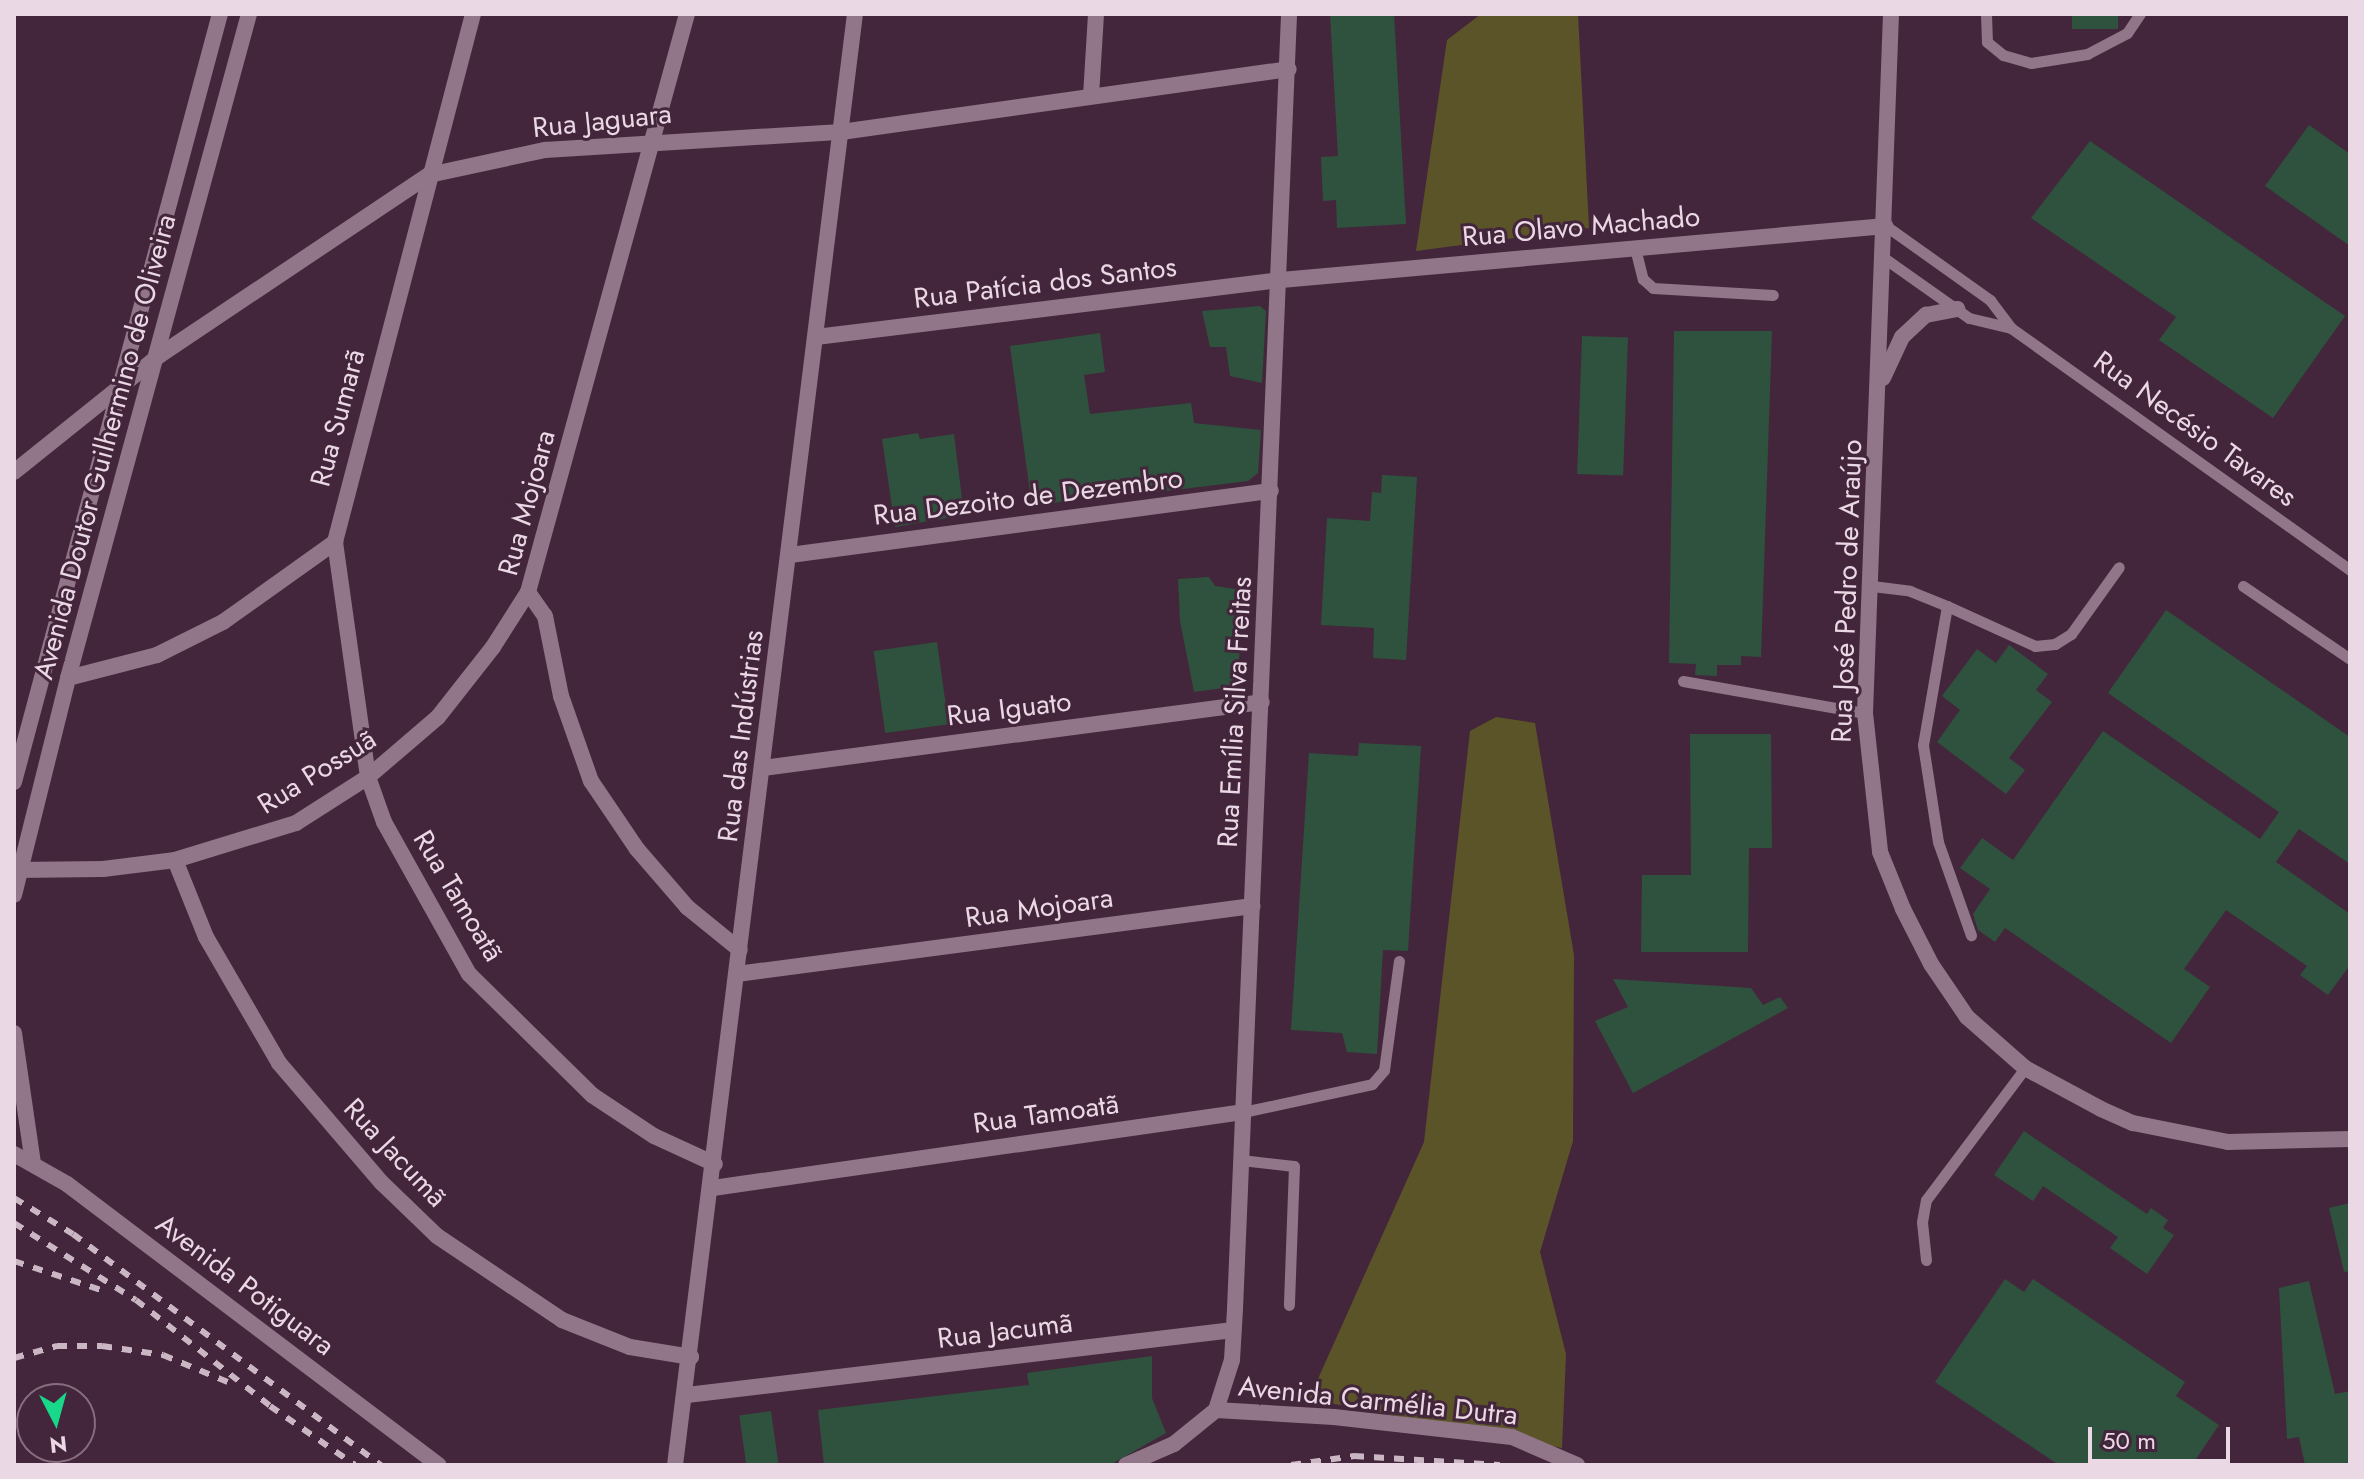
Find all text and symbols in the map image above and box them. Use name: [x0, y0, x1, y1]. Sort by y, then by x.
street label: Rua Jaguara: [531, 97, 673, 145]
street label: Rua Olavo Machado: [1461, 200, 1701, 254]
street label: Avenida Doutor Guilhermino de Oliveira: [27, 211, 183, 683]
street label: Rua Patícia dos Santos: [912, 250, 1178, 316]
street label: Rua Necésio Tavares: [2087, 344, 2303, 514]
street label: Rua Sumarã: [304, 346, 372, 490]
street label: Rua Mojoara: [491, 427, 563, 579]
street label: Rua José Pedro de Araújo: [1825, 439, 1869, 743]
street label: Rua Dezoito de Dezembro: [871, 461, 1185, 533]
street label: Rua Emília Silva Freitas: [1211, 576, 1259, 848]
street label: Rua das Indústrias: [711, 628, 771, 844]
street label: Rua Iguato: [945, 685, 1073, 733]
street label: Rua Possuã: [252, 723, 382, 821]
street label: Rua Tamoatã: [406, 824, 510, 968]
street label: Rua Mojoara: [963, 881, 1115, 935]
street label: Rua Tamoatã: [971, 1087, 1121, 1141]
street label: Rua Jacumã: [336, 1092, 454, 1214]
street label: Avenida Potiguara: [149, 1207, 341, 1363]
street label: Rua Jacumã: [935, 1306, 1075, 1356]
street label: Avenida Carmélia Dutra: [1237, 1370, 1519, 1432]
north arrow: [16, 1383, 96, 1463]
scale bar: [2092, 1411, 2234, 1461]
text: 50 m: [2102, 1423, 2156, 1458]
text: N: [48, 1428, 69, 1462]

